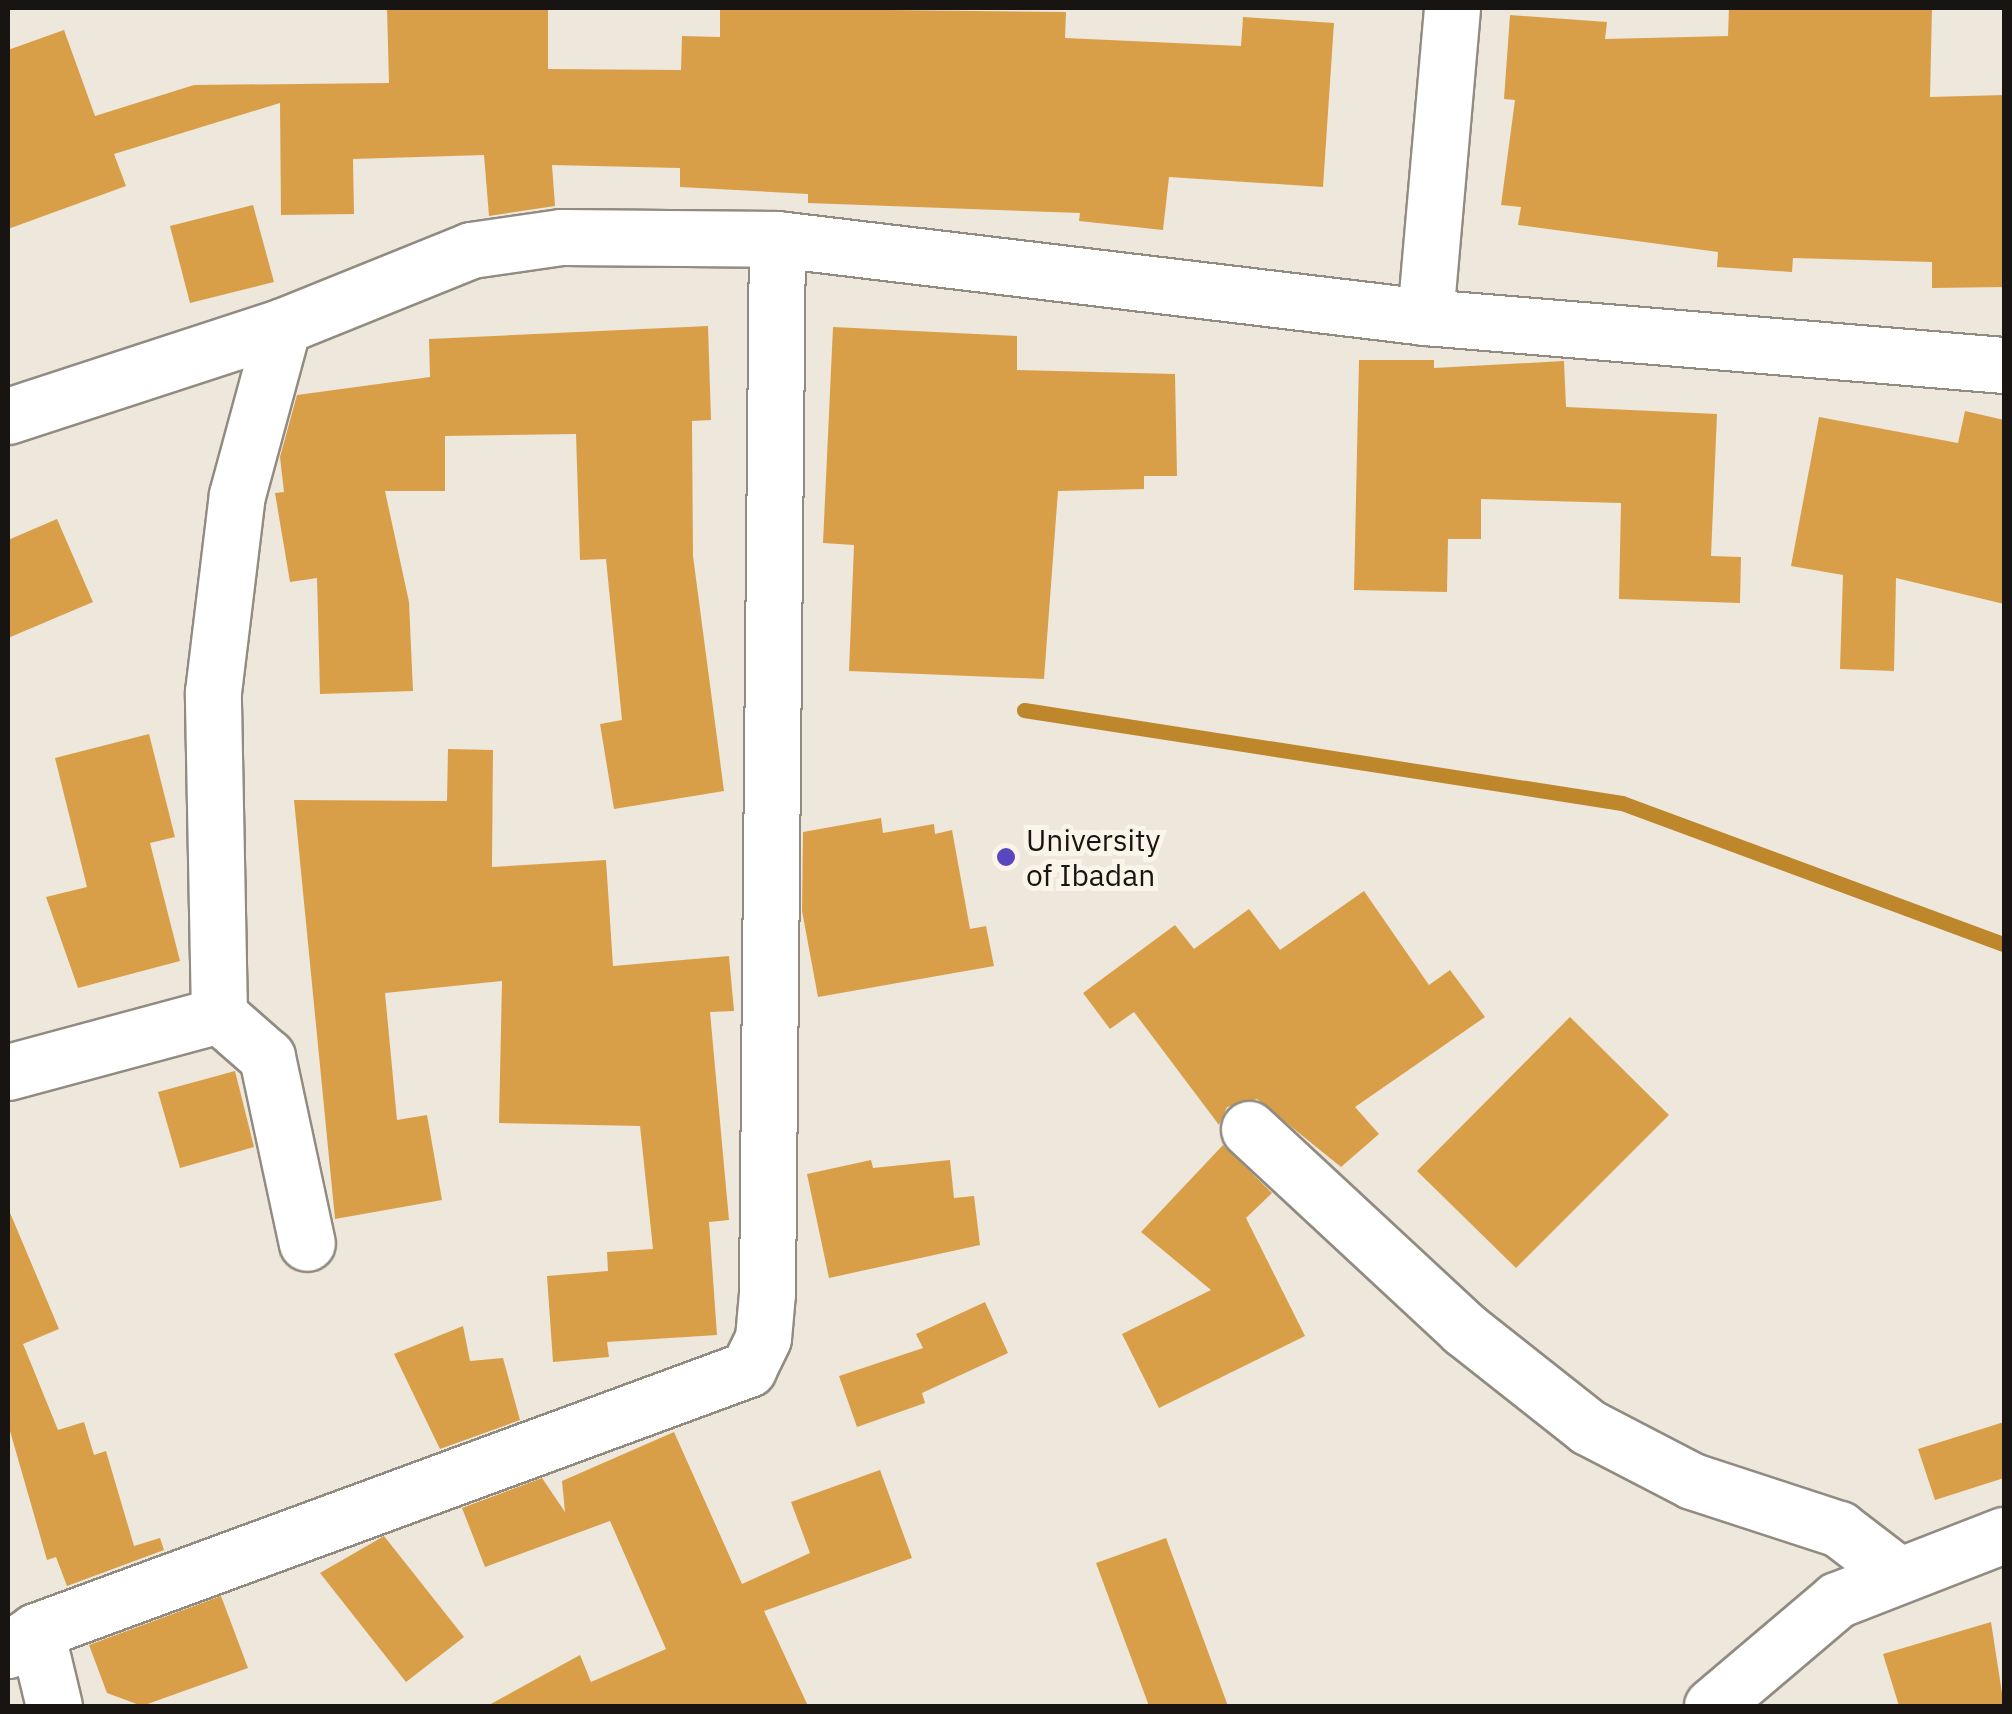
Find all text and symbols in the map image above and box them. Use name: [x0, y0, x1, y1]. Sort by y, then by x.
place label: University of Ibadan: [1026, 822, 1160, 892]
marker: University of Ibadan: [995, 846, 1017, 868]

